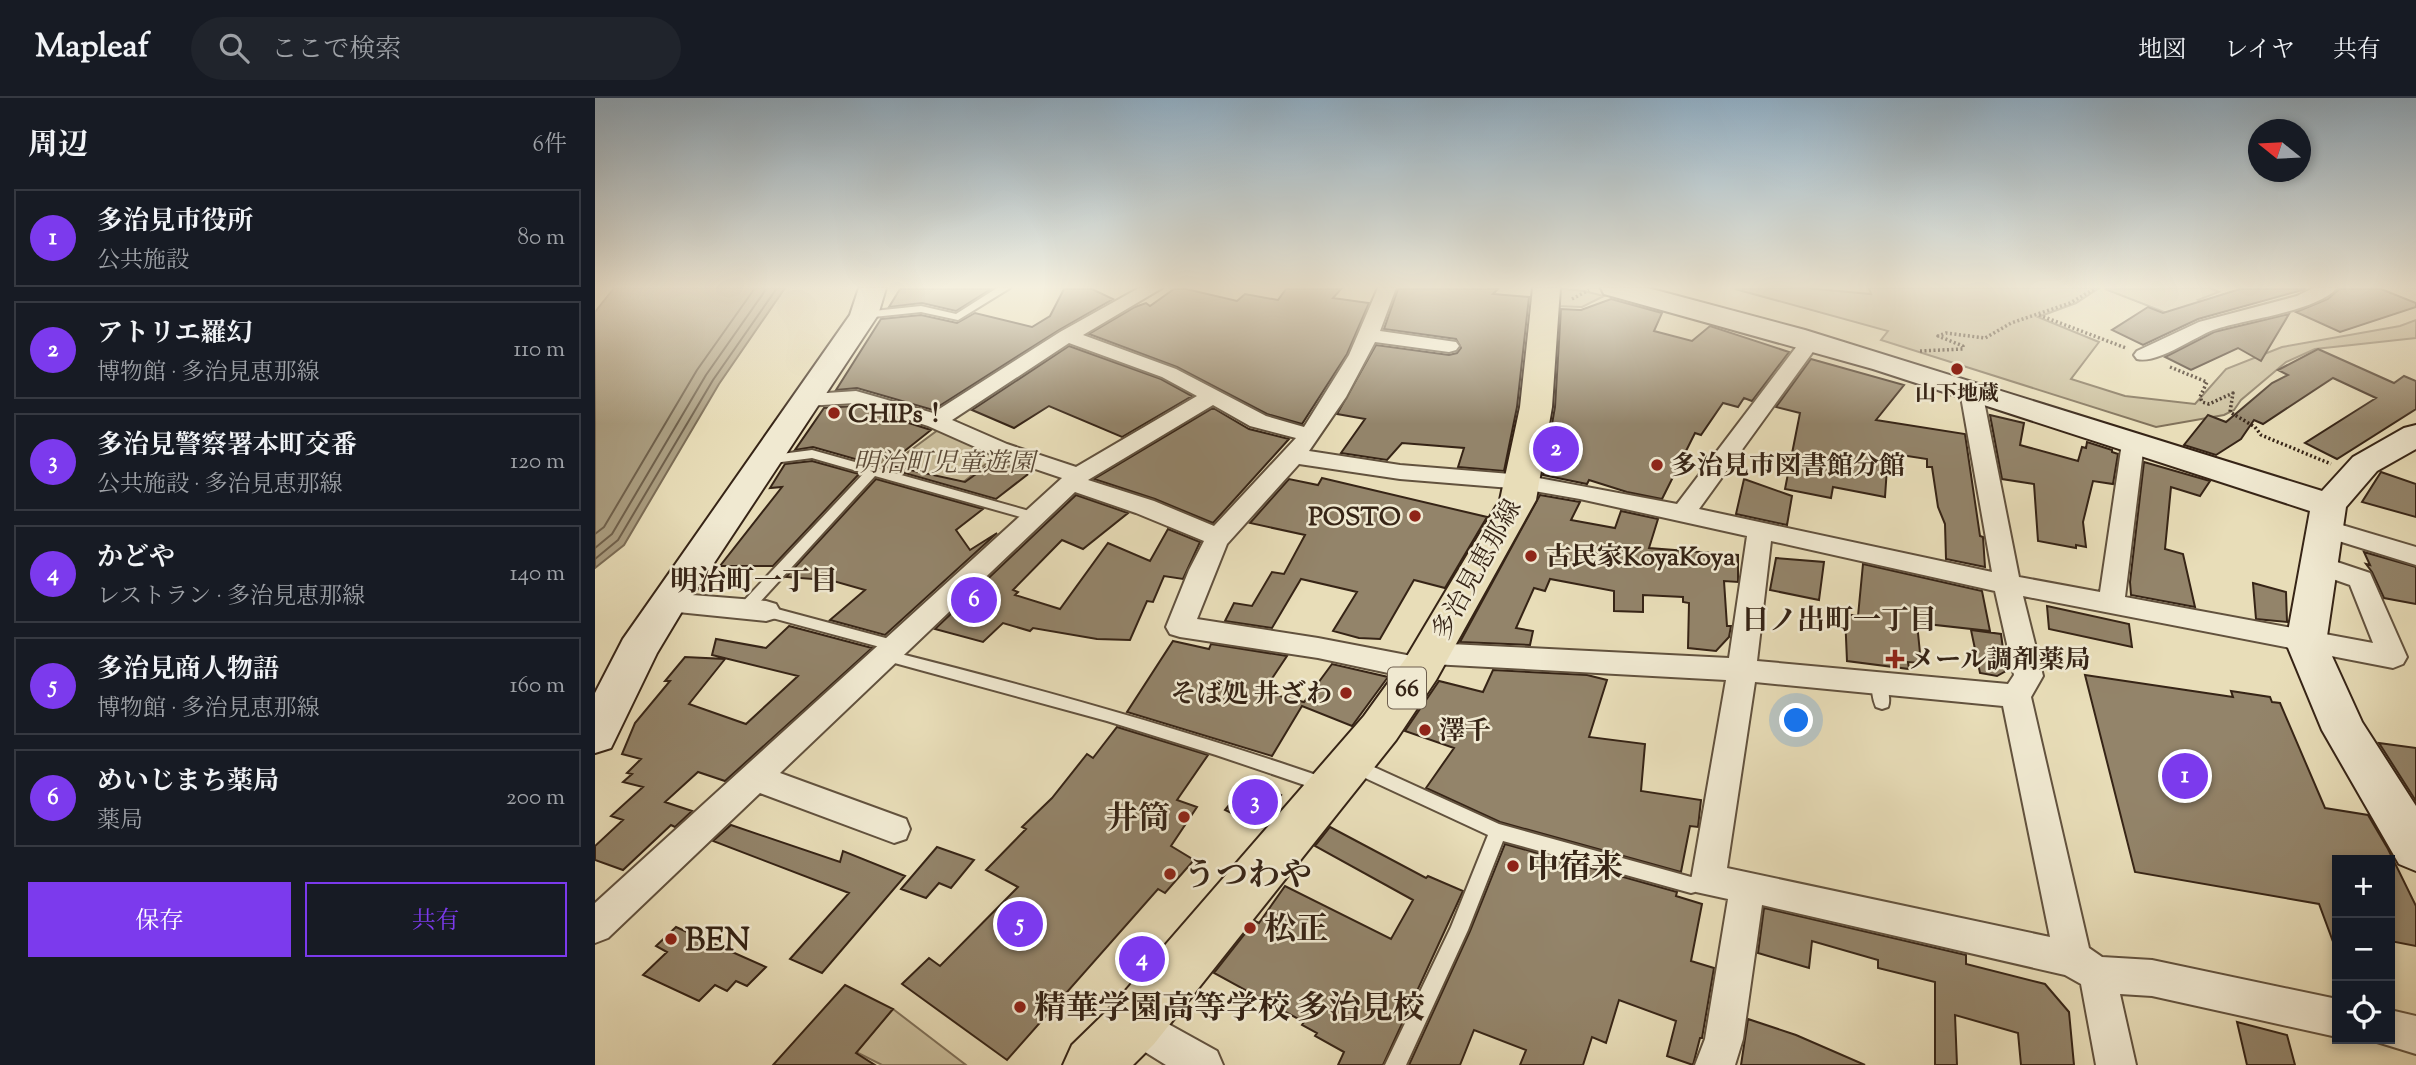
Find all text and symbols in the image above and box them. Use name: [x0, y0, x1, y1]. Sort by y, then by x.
search box: [191, 17, 681, 80]
text: Mapleaf: [35, 24, 149, 72]
icon: search: [215, 29, 253, 67]
text: ここで検索: [271, 32, 401, 69]
text: 地図: [2138, 34, 2186, 68]
text: レイヤ: [2224, 34, 2295, 68]
text: 共有: [2333, 34, 2381, 68]
north arrow: [2248, 119, 2311, 182]
text: 周辺: [28, 125, 88, 168]
text: 6件: [533, 129, 567, 162]
text: 多治見市役所: [97, 204, 253, 241]
text: 1: [49, 222, 57, 255]
text: 80 m: [517, 222, 565, 255]
text: 公共施設: [97, 245, 189, 278]
text: アトリエ羅幻: [97, 316, 252, 353]
text: 2: [48, 334, 58, 367]
text: 110 m: [514, 334, 565, 367]
text: 博物館 · 多治見恵那線: [97, 357, 320, 390]
marker: 山下地蔵: [1949, 361, 1965, 377]
place label: 山下地蔵: [1915, 380, 1999, 410]
place label: CHIPs！: [848, 397, 949, 434]
marker: CHIPs！: [826, 405, 842, 421]
pin: 2: [1533, 423, 1579, 475]
text: 多治見警察署本町交番: [97, 428, 357, 465]
text: 3: [48, 446, 58, 479]
text: 120 m: [510, 446, 565, 479]
park label: 明治町児童遊園: [853, 446, 1039, 483]
place label: 多治見市図書館分館: [1671, 449, 1905, 486]
marker: 多治見市図書館分館: [1649, 457, 1665, 473]
text: 公共施設 · 多治見恵那線: [97, 469, 343, 502]
street label: 多治見恵那線: [1424, 493, 1532, 647]
place label: POSTO: [1308, 500, 1401, 537]
marker: POSTO: [1407, 508, 1423, 524]
text: かどや: [97, 540, 175, 577]
place label: 古民家KoyaKoya: [1545, 540, 1735, 577]
marker: 古民家KoyaKoya: [1523, 548, 1539, 564]
text: 4: [47, 558, 59, 591]
text: 140 m: [510, 558, 565, 591]
district label: 明治町一丁目: [670, 563, 838, 603]
pin: 6: [951, 574, 997, 626]
text: レストラン · 多治見恵那線: [97, 581, 365, 614]
district label: 日ノ出町一丁目: [1741, 602, 1937, 642]
place label: メール調剤薬局: [1909, 643, 2090, 680]
marker: メール調剤薬局: [1887, 651, 1903, 667]
text: 多治見商人物語: [97, 652, 279, 689]
road number: 66: [1388, 668, 1426, 708]
text: 5: [49, 670, 57, 703]
text: 160 m: [510, 670, 565, 703]
place label: そば処 井ざわ: [1170, 677, 1332, 714]
marker: そば処 井ざわ: [1338, 685, 1354, 701]
text: 博物館 · 多治見恵那線: [97, 693, 320, 726]
your location: [1779, 703, 1813, 737]
place label: 澤千: [1439, 714, 1491, 751]
marker: 澤千: [1417, 722, 1433, 738]
pin: 1: [2162, 750, 2208, 802]
text: めいじまち薬局: [97, 764, 279, 801]
pin: 3: [1232, 776, 1278, 828]
text: 6: [47, 782, 59, 815]
text: 200 m: [506, 782, 565, 815]
place label: 井筒: [1106, 797, 1170, 843]
text: 薬局: [97, 805, 143, 838]
marker: 井筒: [1176, 809, 1192, 825]
place label: 中宿来: [1527, 846, 1623, 892]
place label: うつわや: [1184, 854, 1312, 900]
map controls: [2332, 855, 2395, 1044]
button: +: [2332, 855, 2395, 918]
marker: 中宿来: [1505, 858, 1521, 874]
marker: うつわや: [1162, 866, 1178, 882]
button: 保存: [28, 882, 291, 957]
button: 共有: [305, 882, 567, 957]
pin: 5: [997, 898, 1043, 950]
place label: 松正: [1264, 908, 1328, 954]
button: −: [2332, 918, 2395, 981]
place label: BEN: [685, 919, 750, 965]
marker: 松正: [1242, 920, 1258, 936]
marker: BEN: [663, 931, 679, 947]
pin: 4: [1119, 933, 1165, 985]
button: locate: [2332, 981, 2395, 1044]
place label: 精華学園高等学校 多治見校: [1034, 987, 1425, 1033]
marker: 精華学園高等学校 多治見校: [1012, 999, 1028, 1015]

